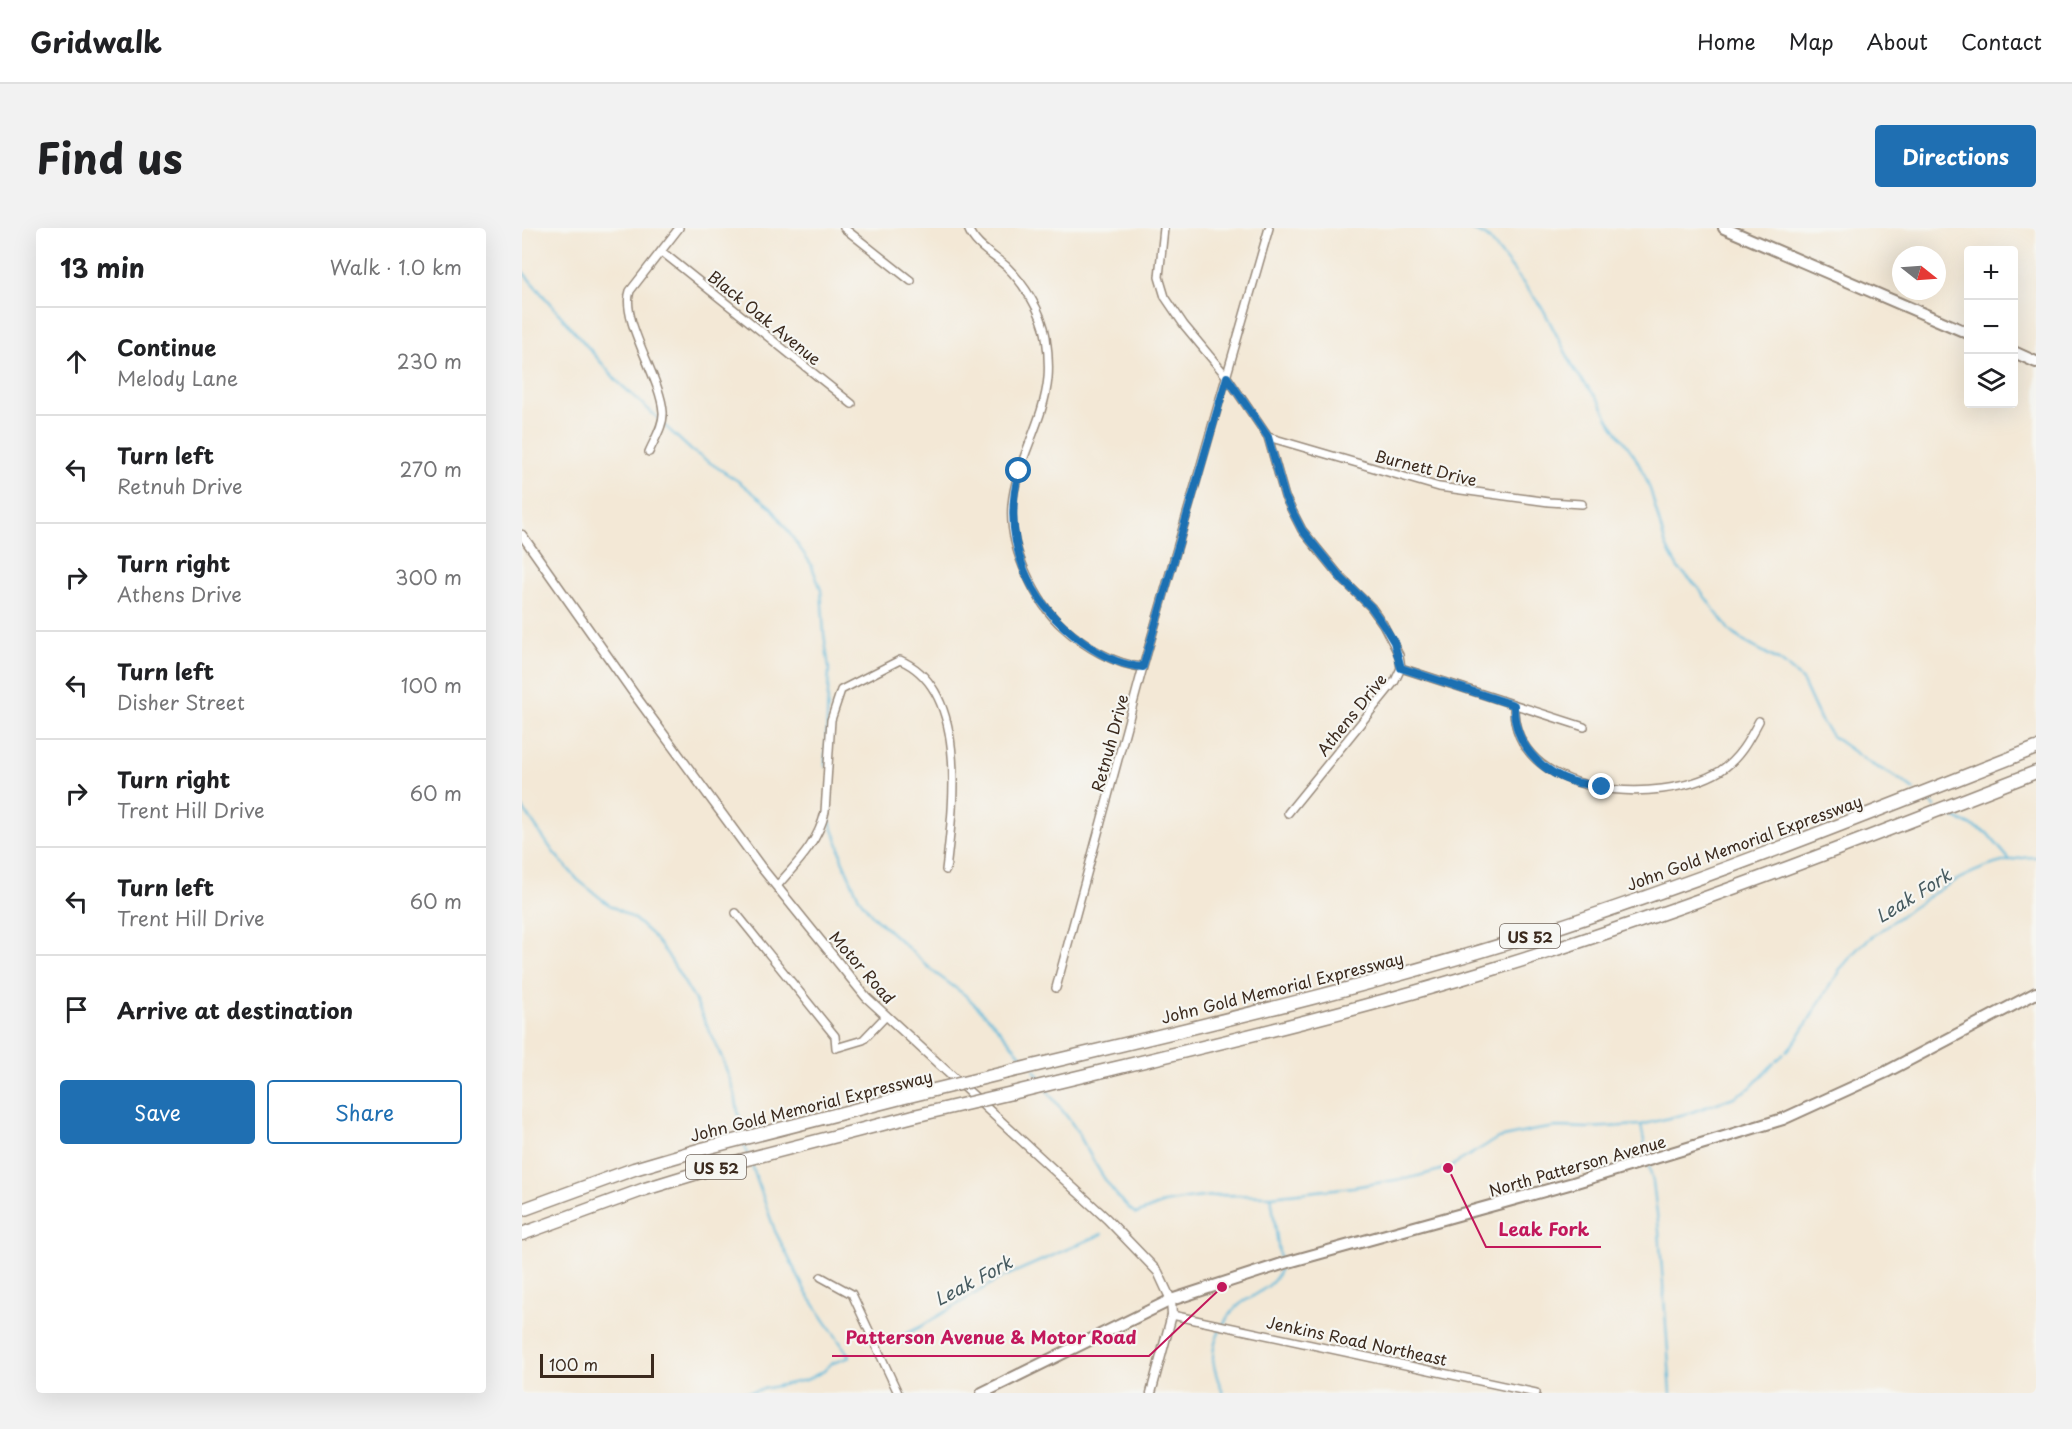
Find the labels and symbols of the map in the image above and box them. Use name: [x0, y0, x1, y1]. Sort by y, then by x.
north arrow: [1892, 246, 1946, 300]
street label: Black Oak Avenue: [703, 264, 827, 370]
street label: Burnett Drive: [1372, 443, 1480, 491]
route start: [1005, 457, 1031, 483]
street label: Athens Drive: [1310, 668, 1392, 760]
street label: Retnuh Drive: [1084, 691, 1134, 795]
route end: [1588, 773, 1614, 799]
street label: John Gold Memorial Expressway: [1623, 788, 1865, 896]
water label: Leak Fork: [1870, 861, 1957, 929]
road number: US 52: [1500, 924, 1560, 948]
street label: Motor Road: [825, 925, 901, 1009]
street label: John Gold Memorial Expressway: [1158, 945, 1406, 1029]
street label: John Gold Memorial Expressway: [687, 1063, 935, 1147]
street label: North Patterson Avenue: [1486, 1128, 1668, 1202]
road number: US 52: [686, 1155, 746, 1179]
callout: Leak Fork: [1486, 1211, 1601, 1247]
text: Leak Fork: [1499, 1215, 1590, 1242]
water label: Leak Fork: [929, 1248, 1017, 1312]
street label: Jenkins Road Northeast: [1265, 1309, 1449, 1371]
callout: Patterson Avenue & Motor Road: [832, 1320, 1149, 1356]
text: Patterson Avenue & Motor Road: [845, 1323, 1137, 1350]
scale bar: [540, 1351, 654, 1378]

